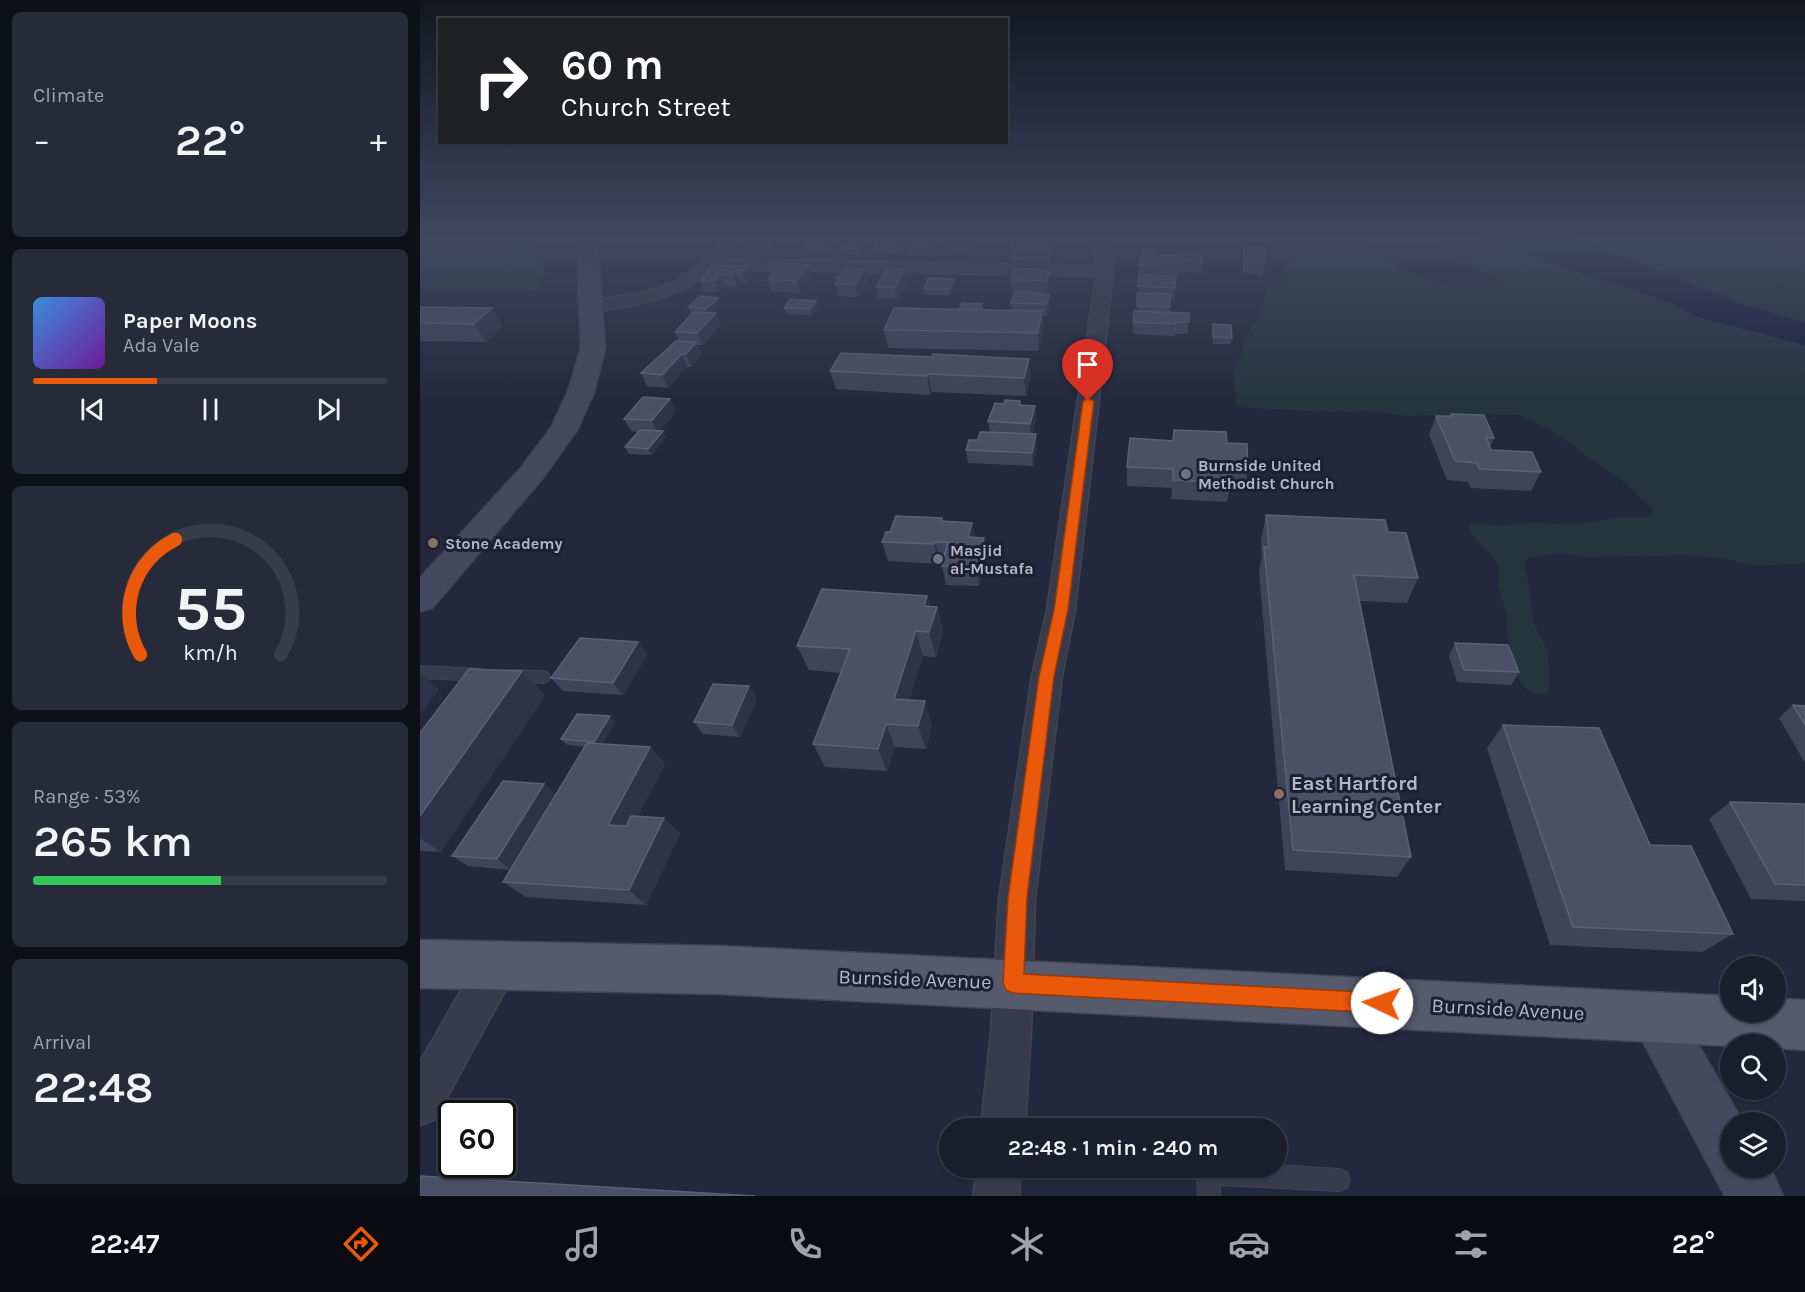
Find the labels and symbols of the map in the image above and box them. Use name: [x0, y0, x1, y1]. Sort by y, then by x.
pin: [1062, 339, 1113, 401]
place label: Burnside United Methodist Church: [1198, 456, 1335, 493]
marker: Burnside United Methodist Church: [1179, 467, 1193, 481]
place label: Stone Academy: [445, 534, 562, 553]
marker: Stone Academy: [426, 536, 440, 550]
place label: Masjid al-Mustafa: [950, 541, 1034, 578]
marker: Masjid al-Mustafa: [931, 552, 945, 566]
place label: East Hartford Learning Center: [1291, 772, 1441, 818]
marker: East Hartford Learning Center: [1272, 787, 1286, 801]
street label: Burnside Avenue: [838, 965, 992, 994]
position arrow: [1350, 971, 1414, 1035]
street label: Burnside Avenue: [1431, 994, 1585, 1025]
speed limit sign: 60: [438, 1100, 516, 1178]

